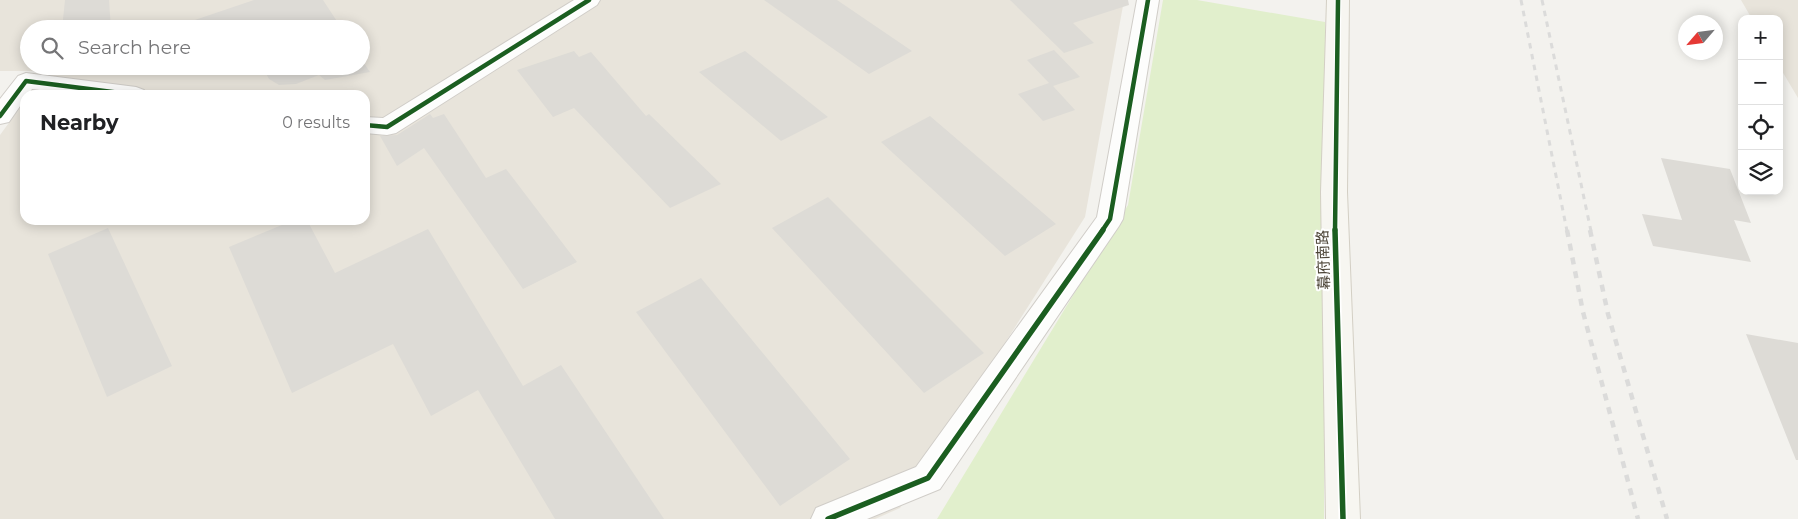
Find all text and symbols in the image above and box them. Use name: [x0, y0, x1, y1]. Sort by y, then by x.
north arrow: [1678, 15, 1723, 60]
map controls: [1738, 15, 1783, 195]
button: +: [1738, 15, 1783, 60]
search box: [20, 20, 370, 75]
icon: search: [38, 34, 66, 62]
text: Search here: [78, 36, 191, 59]
button: −: [1738, 60, 1783, 105]
button: locate: [1738, 105, 1783, 150]
text: Nearby: [40, 110, 119, 135]
text: 0 results: [282, 113, 350, 132]
button: layers: [1738, 150, 1783, 195]
street label: 幕府南路: [1312, 230, 1334, 290]

